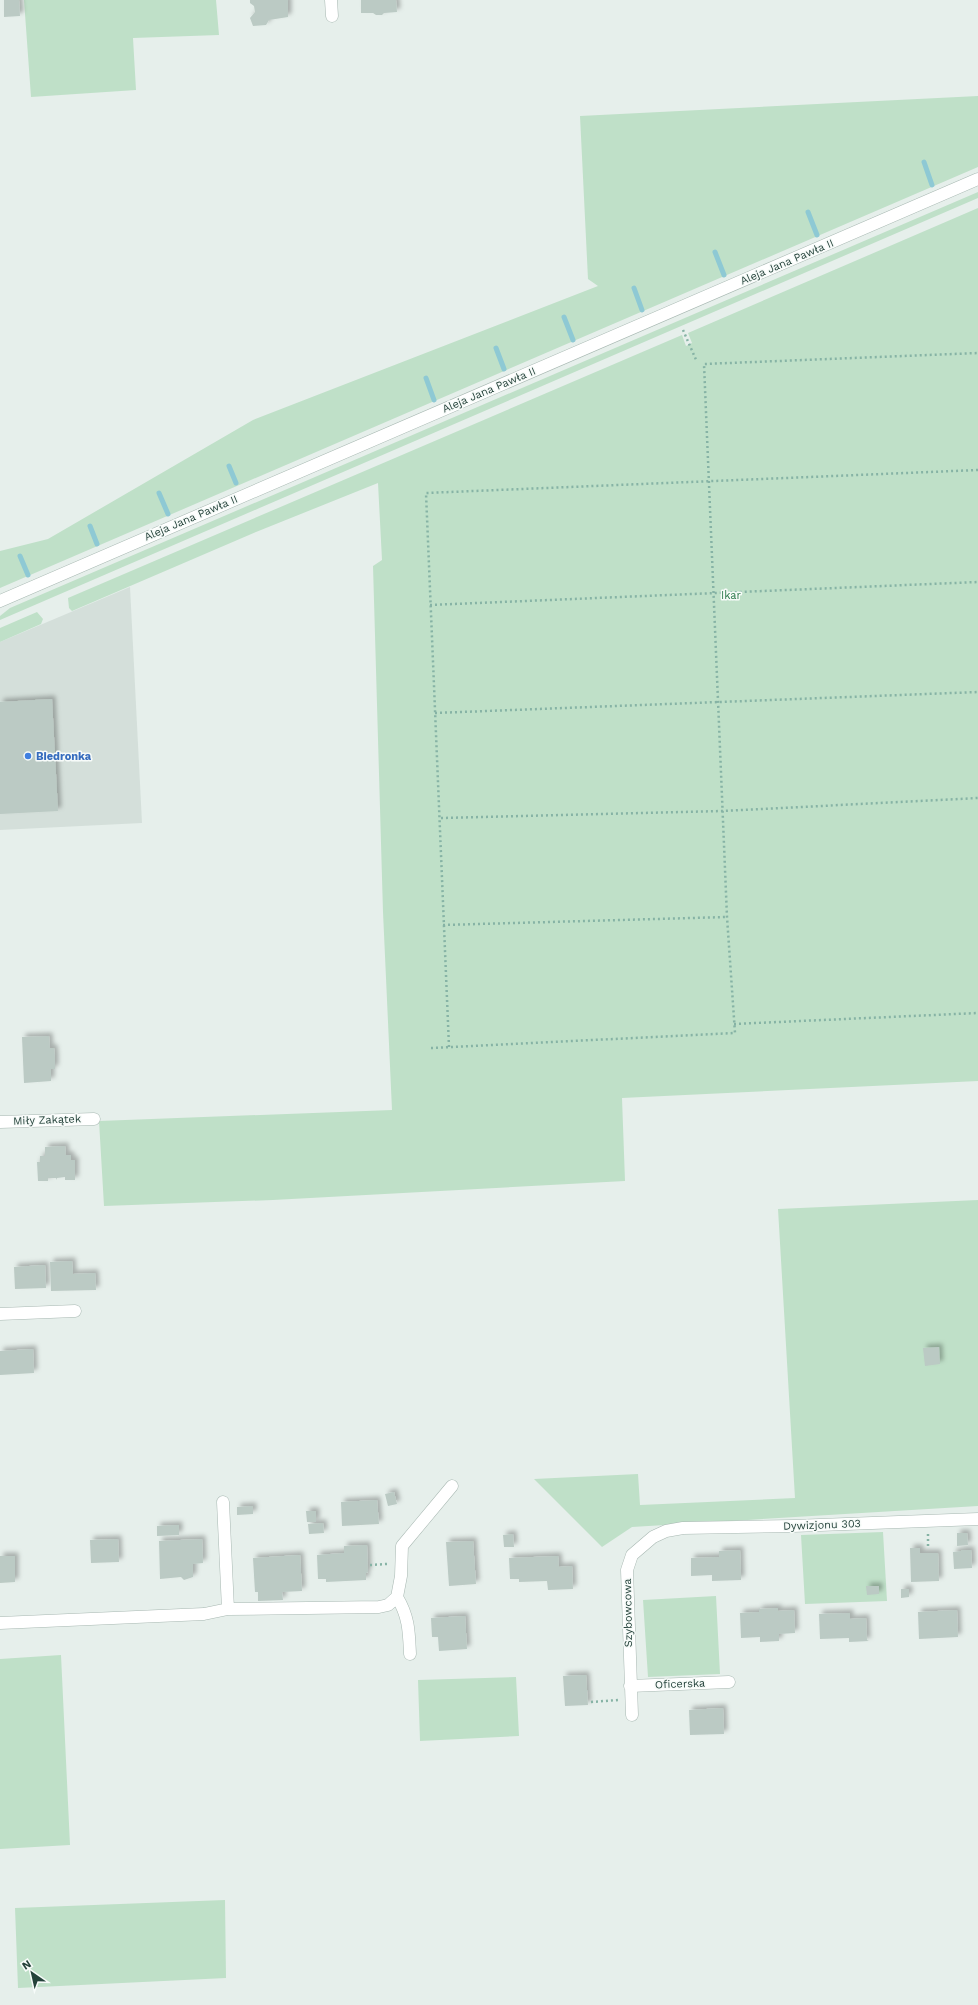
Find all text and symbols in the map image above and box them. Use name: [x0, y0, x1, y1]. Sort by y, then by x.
street label: Aleja Jana Pawła II: [738, 236, 836, 288]
street label: Aleja Jana Pawła II: [440, 364, 538, 416]
street label: Aleja Jana Pawła II: [142, 492, 240, 544]
park label: Ikar: [721, 589, 742, 602]
place label: Biedronka: [36, 750, 92, 763]
marker: Biedronka: [23, 751, 33, 761]
street label: Miły Zakątek: [13, 1112, 81, 1128]
street label: Dywizjonu 303: [783, 1517, 861, 1533]
street label: Szybowcowa: [621, 1579, 635, 1647]
street label: Oficerska: [655, 1677, 705, 1691]
north arrow: [12, 1953, 52, 1993]
text: N: [20, 1957, 34, 1973]

